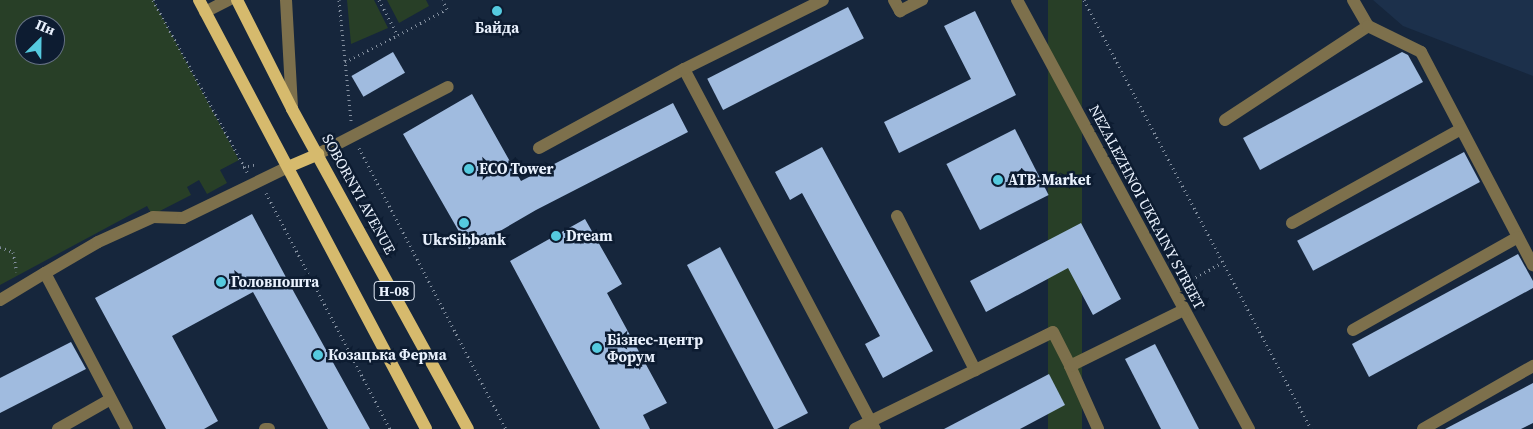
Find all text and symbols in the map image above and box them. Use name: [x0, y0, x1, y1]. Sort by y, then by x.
marker: Байда: [491, 5, 503, 17]
text: Пн: [33, 14, 58, 40]
north arrow: [15, 15, 65, 65]
place label: Байда: [475, 19, 519, 37]
street label: NEZALEZHNOI UKRAINY STREET: [1085, 102, 1209, 312]
street label: SOBORNYI AVENUE: [318, 131, 400, 257]
place label: ECO Tower: [479, 160, 554, 178]
marker: ECO Tower: [463, 163, 475, 175]
place label: ATB-Market: [1008, 171, 1091, 189]
marker: ATB-Market: [992, 174, 1004, 186]
marker: UkrSibbank: [458, 217, 470, 229]
place label: Dream: [566, 227, 613, 245]
marker: Dream: [550, 230, 562, 242]
place label: UkrSibbank: [422, 231, 506, 249]
place label: Головпошта: [231, 273, 319, 291]
marker: Головпошта: [215, 276, 227, 288]
road number: Н-08: [373, 280, 415, 302]
place label: Бізнес-центр Форум: [607, 330, 703, 365]
marker: Бізнес-центр Форум: [591, 342, 603, 354]
place label: Козацька Ферма: [328, 346, 447, 364]
marker: Козацька Ферма: [312, 349, 324, 361]

